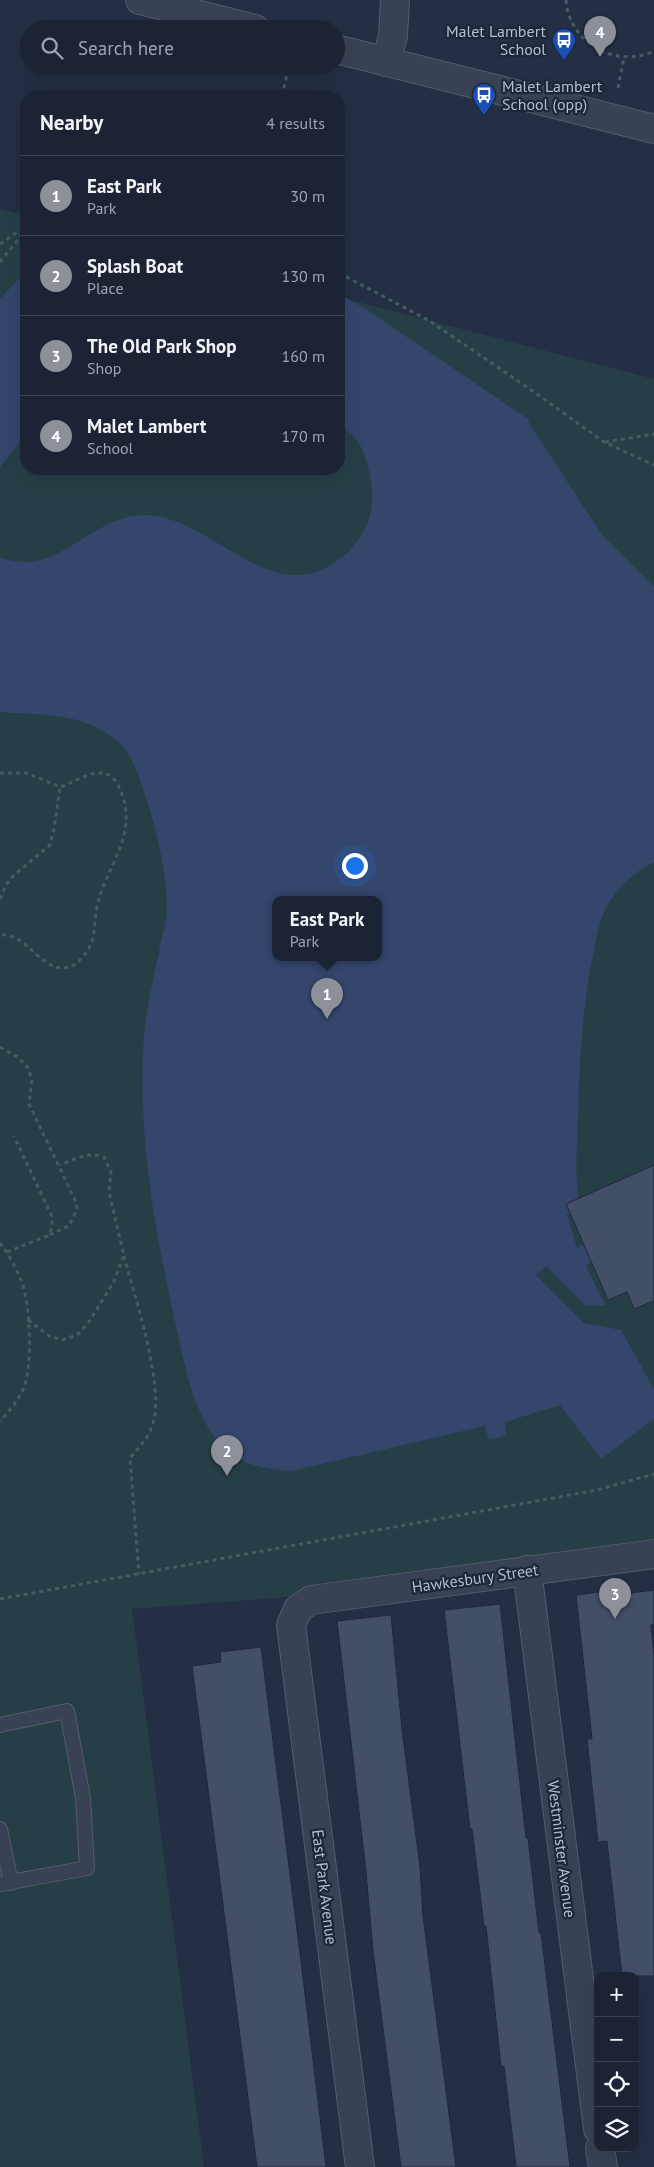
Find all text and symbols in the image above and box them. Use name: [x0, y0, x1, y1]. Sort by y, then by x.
pin: 4: [584, 16, 616, 57]
search box: [20, 20, 345, 75]
place label: Malet Lambert School: [446, 21, 547, 59]
bus stop icon: Malet Lambert School: [551, 27, 577, 61]
icon: search: [38, 34, 66, 62]
text: Search here: [78, 36, 174, 60]
place label: Malet Lambert School (opp): [502, 76, 603, 114]
bus stop icon: Malet Lambert School (opp): [471, 82, 497, 116]
text: Nearby: [40, 109, 103, 136]
text: 4 results: [266, 113, 325, 133]
text: East Park: [87, 174, 162, 198]
text: 1: [51, 186, 61, 206]
text: 30 m: [290, 186, 325, 206]
text: Park: [87, 198, 116, 218]
text: Splash Boat: [87, 254, 183, 278]
text: 2: [51, 266, 61, 286]
text: 130 m: [282, 266, 325, 286]
text: Place: [87, 278, 124, 298]
text: The Old Park Shop: [87, 334, 237, 358]
text: 3: [51, 346, 61, 366]
text: 160 m: [282, 346, 325, 366]
text: Shop: [87, 358, 121, 378]
text: Malet Lambert: [87, 414, 207, 438]
text: 4: [51, 426, 61, 446]
text: 170 m: [282, 426, 325, 446]
text: School: [87, 438, 133, 458]
your location: [342, 853, 368, 879]
popup: [272, 896, 382, 961]
text: East Park: [290, 907, 364, 931]
text: Park: [290, 931, 319, 951]
pin: 1: [311, 978, 343, 1019]
pin: 2: [211, 1435, 243, 1476]
street label: Hawkesbury Street: [410, 1559, 540, 1597]
pin: 3: [599, 1578, 631, 1619]
street label: Westminster Avenue: [544, 1779, 580, 1919]
street label: East Park Avenue: [308, 1828, 342, 1946]
map controls: [594, 1972, 639, 2152]
button: +: [594, 1972, 639, 2017]
button: −: [594, 2017, 639, 2062]
button: locate: [594, 2062, 639, 2107]
button: layers: [594, 2107, 639, 2152]

